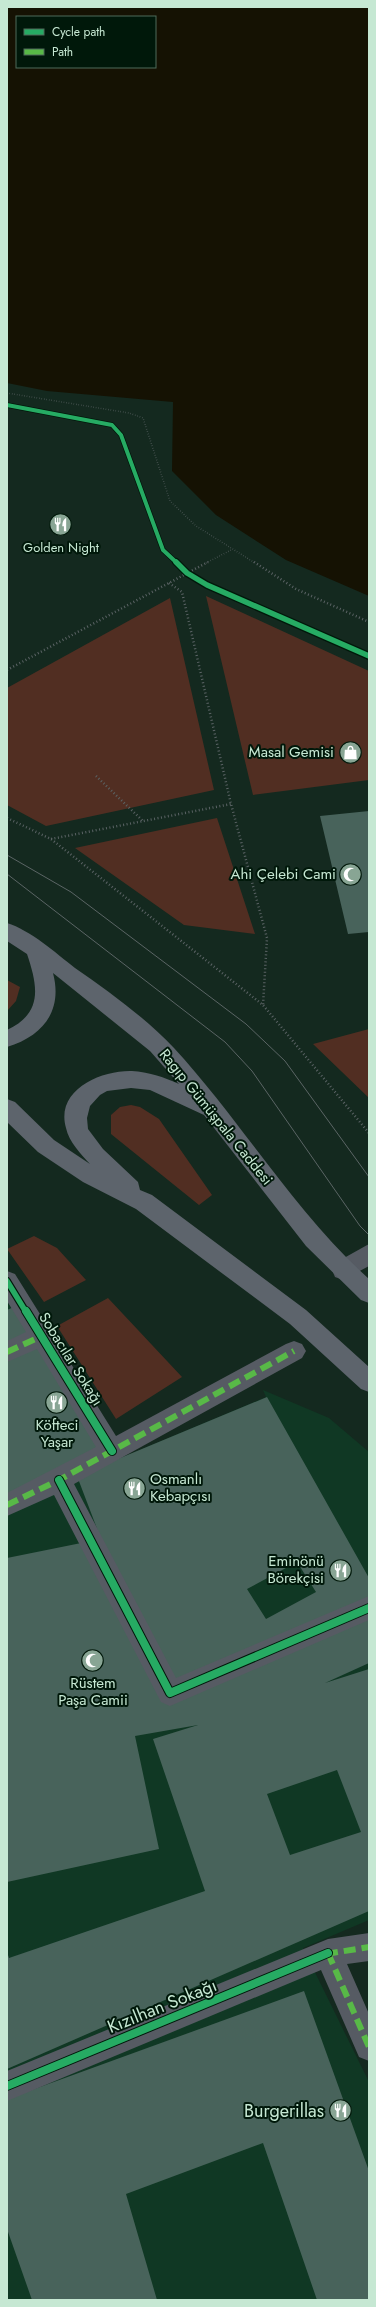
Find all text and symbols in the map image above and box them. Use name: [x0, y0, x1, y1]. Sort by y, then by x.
legend: [16, 16, 156, 68]
text: Cycle path: [52, 23, 105, 41]
text: Path: [52, 43, 73, 61]
restaurant icon: Golden Night: [48, 512, 74, 538]
place label: Golden Night: [23, 538, 100, 557]
shop icon: Masal Gemisi: [337, 739, 363, 765]
place label: Masal Gemisi: [249, 741, 334, 763]
mosque icon: Ahi Çelebi Cami: [338, 861, 364, 887]
place label: Ahi Çelebi Cami: [231, 863, 336, 885]
street label: Ragıp Gümüşpala Caddesi: [154, 1044, 278, 1190]
street label: Sobacılar Sokağı: [34, 1308, 108, 1410]
restaurant icon: Köfteci Yaşar: [44, 1389, 70, 1415]
place label: Köfteci Yaşar: [36, 1414, 78, 1453]
place label: Osmanlı Kebapçısı: [150, 1468, 211, 1507]
restaurant icon: Osmanlı Kebapçısı: [121, 1475, 147, 1501]
place label: Eminönü Börekçisi: [267, 1550, 324, 1589]
restaurant icon: Eminönü Börekçisi: [327, 1557, 353, 1583]
mosque icon: Rüstem Paşa Camii: [80, 1647, 106, 1673]
place label: Rüstem Paşa Camii: [58, 1672, 128, 1711]
street label: Kızılhan Sokağı: [103, 1972, 221, 2040]
place label: Burgerillas: [244, 2098, 324, 2124]
restaurant icon: Burgerillas: [327, 2098, 353, 2124]

